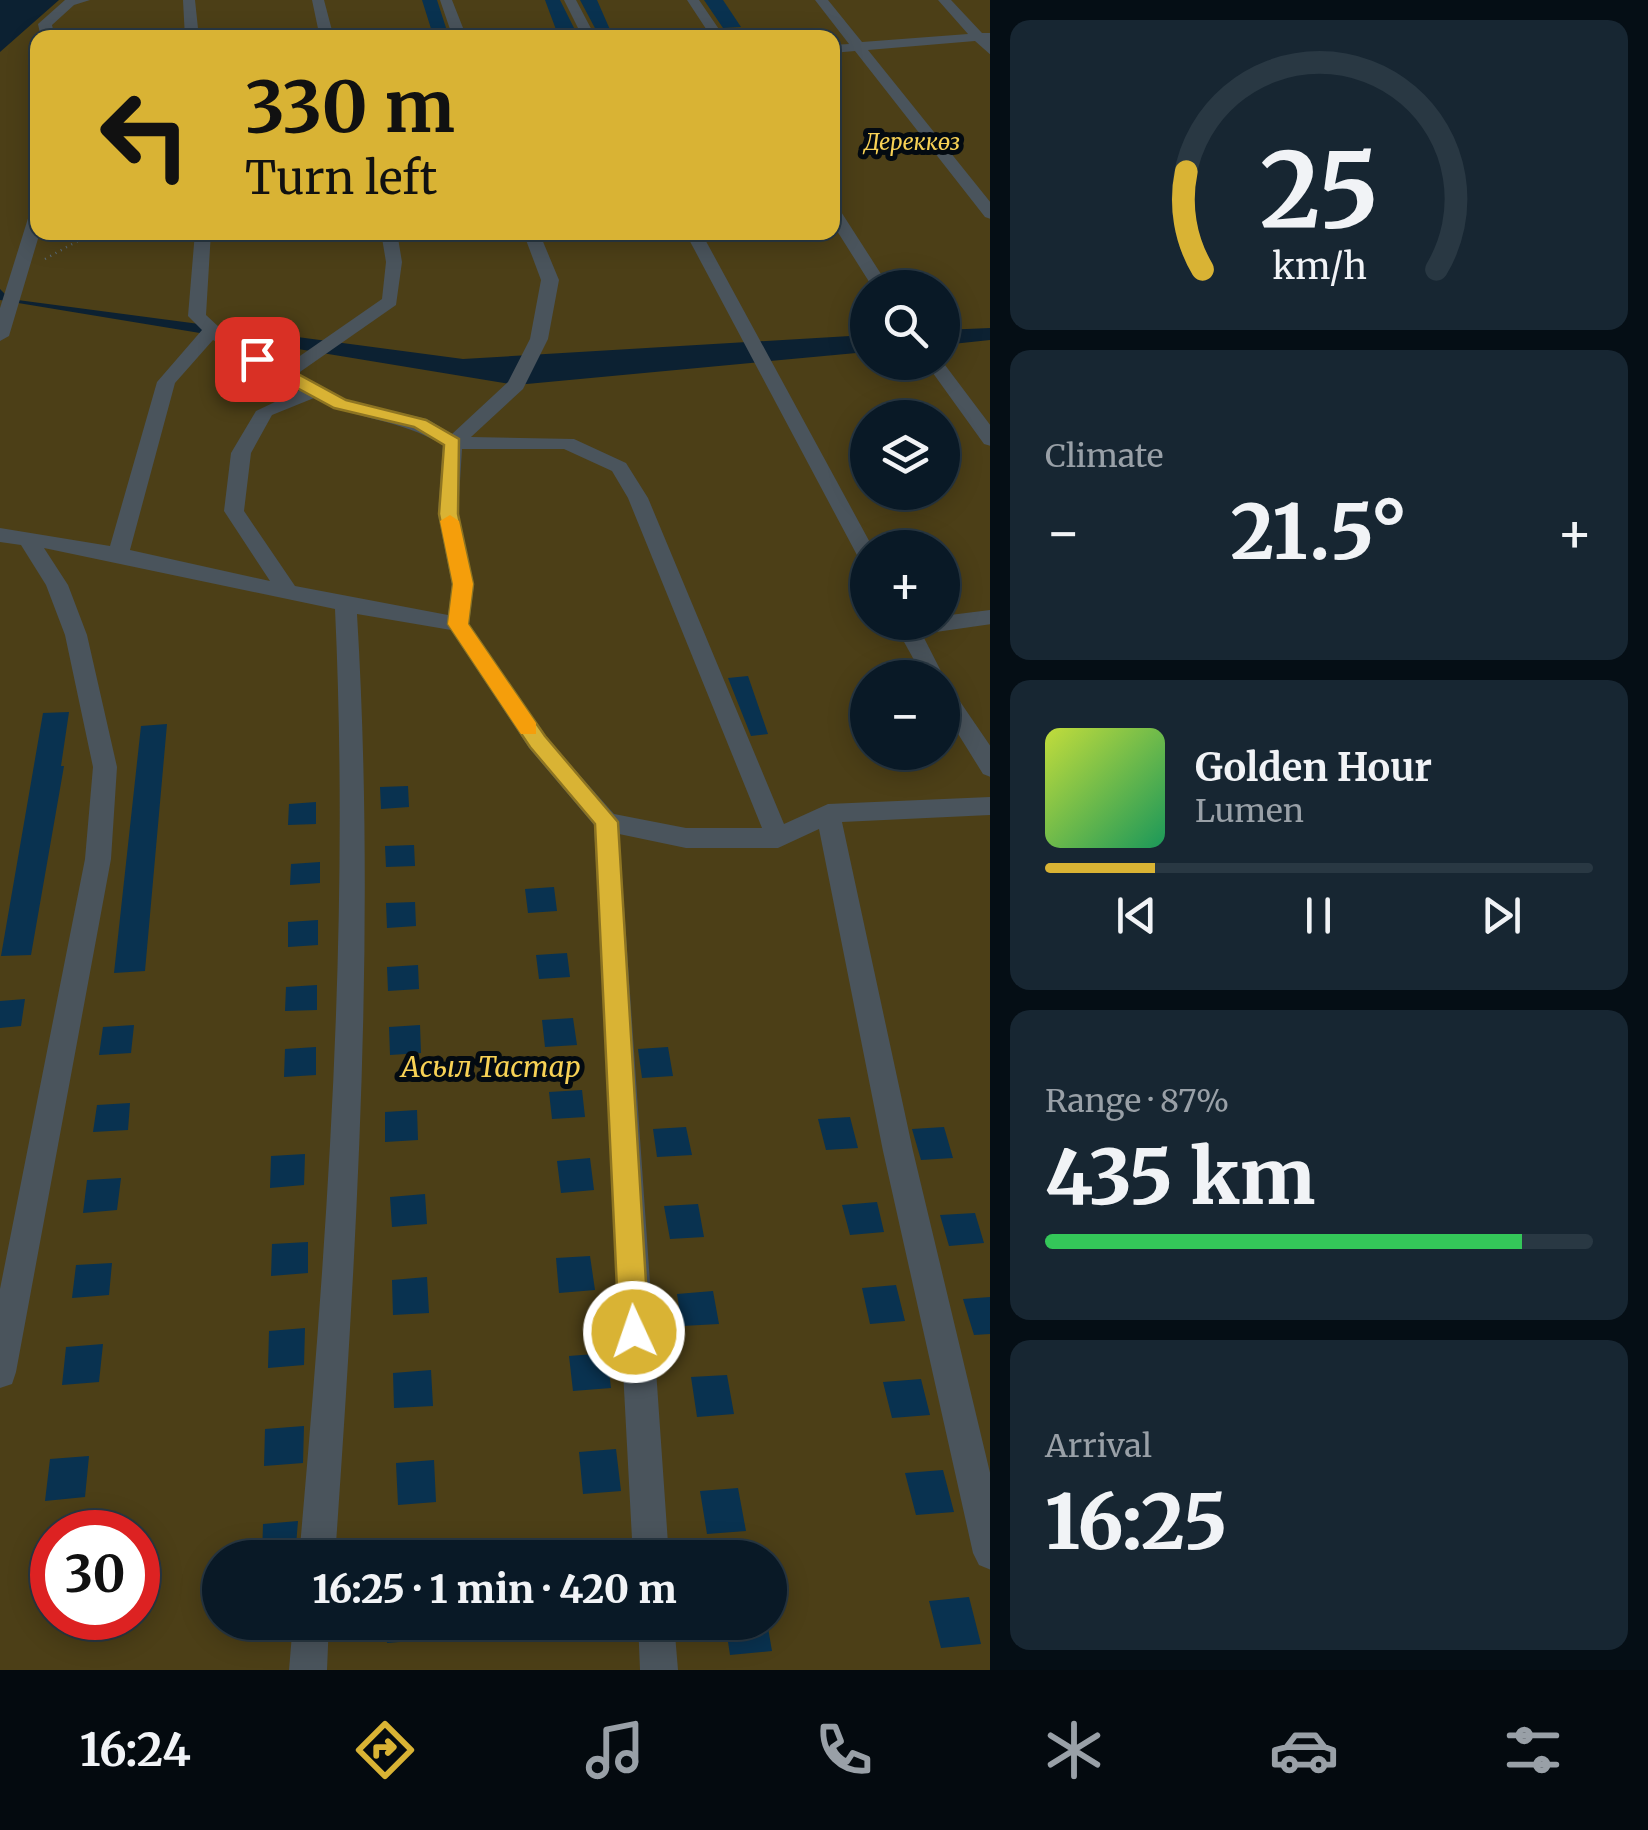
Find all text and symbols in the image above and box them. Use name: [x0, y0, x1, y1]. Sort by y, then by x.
text: 330 m: [245, 63, 455, 151]
icon: left: [80, 70, 210, 200]
text: 25: [1259, 125, 1379, 255]
park label: Дереккөз: [862, 128, 960, 156]
text: Turn left: [245, 150, 437, 206]
text: km/h: [1272, 244, 1366, 289]
map controls: [850, 270, 960, 770]
button: search: [850, 270, 960, 380]
pin: [215, 317, 300, 402]
icon: arrive: [230, 332, 285, 387]
button: layers: [850, 400, 960, 510]
text: Climate: [1045, 436, 1163, 476]
text: 21.5°: [1230, 485, 1408, 579]
text: −: [1045, 498, 1082, 567]
text: +: [1556, 498, 1593, 567]
button: +: [850, 530, 960, 640]
button: −: [850, 660, 960, 770]
text: Golden Hour: [1195, 744, 1432, 791]
text: Lumen: [1195, 791, 1304, 831]
icon: previous: [1109, 888, 1164, 943]
icon: pause: [1291, 888, 1346, 943]
icon: next: [1474, 888, 1529, 943]
park label: Асыл Тастар: [399, 1049, 581, 1085]
text: Range · 87%: [1045, 1081, 1229, 1121]
text: 435 km: [1045, 1130, 1315, 1224]
position arrow: [582, 1280, 686, 1384]
text: Arrival: [1045, 1426, 1152, 1466]
text: 16:25: [1045, 1475, 1227, 1569]
speed limit sign: 30: [30, 1510, 160, 1640]
text: 16:25 · 1 min · 420 m: [312, 1566, 677, 1613]
icon: directions: [350, 1715, 420, 1785]
icon: music: [580, 1715, 650, 1785]
icon: phone: [809, 1715, 879, 1785]
icon: climate: [1039, 1715, 1109, 1785]
icon: car: [1269, 1715, 1339, 1785]
icon: filters: [1498, 1715, 1568, 1785]
text: 16:24: [80, 1722, 191, 1778]

